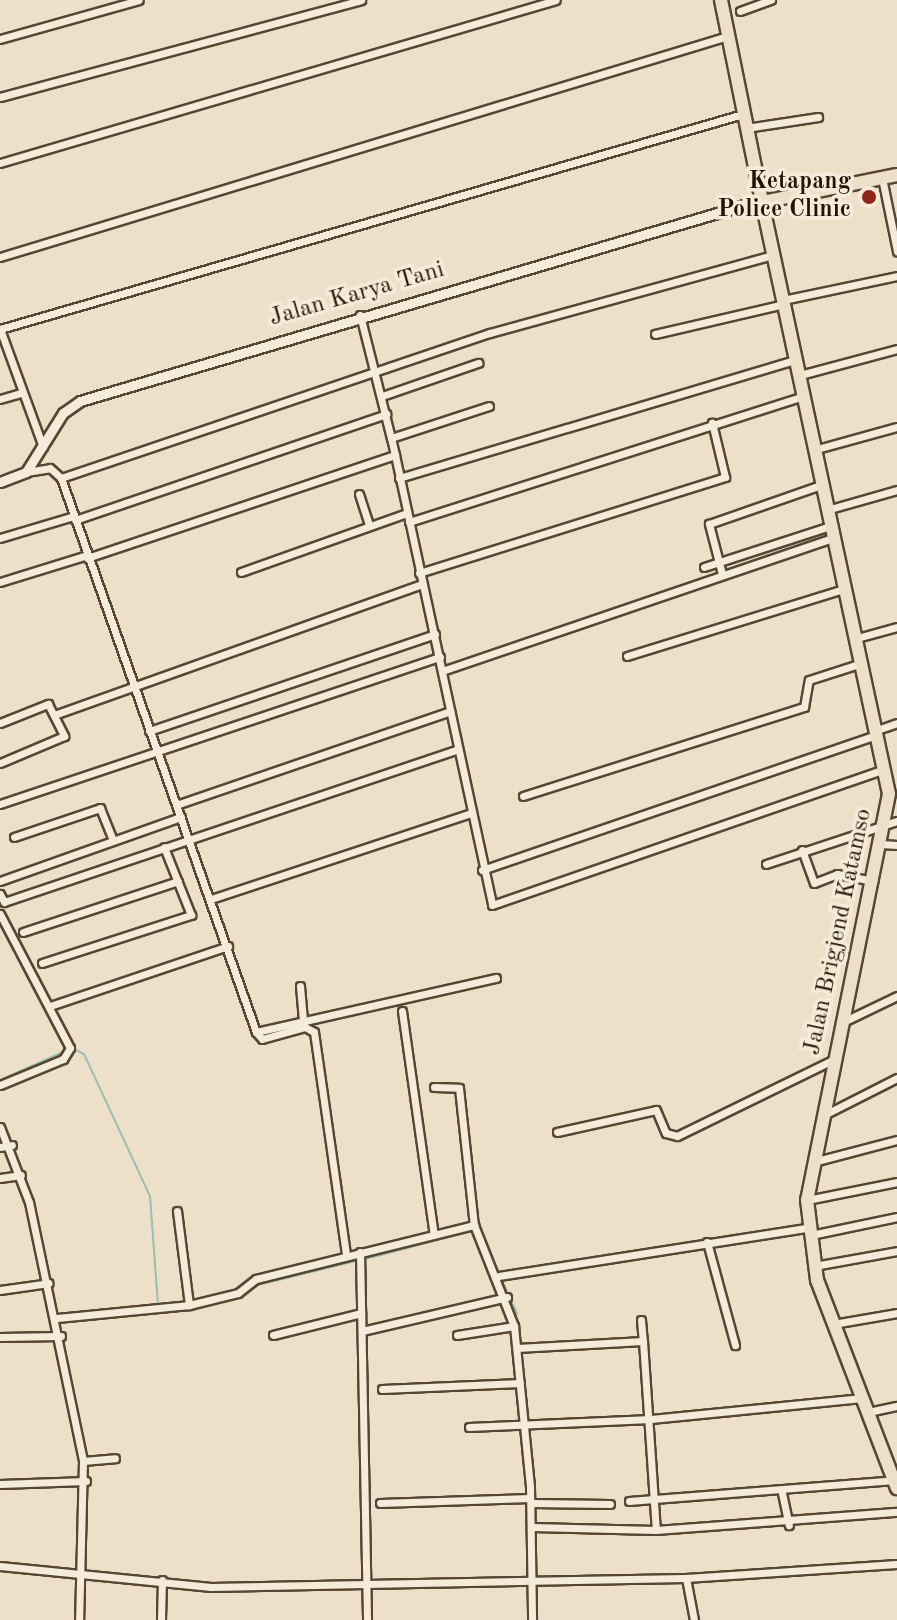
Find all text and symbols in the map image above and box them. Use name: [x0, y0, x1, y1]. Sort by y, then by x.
place label: Ketapang Police Clinic: [718, 169, 851, 225]
marker: Ketapang Police Clinic: [858, 186, 880, 208]
street label: Jalan Karya Tani: [266, 256, 448, 334]
street label: Jalan Brigjend Katamso: [799, 806, 879, 1058]

